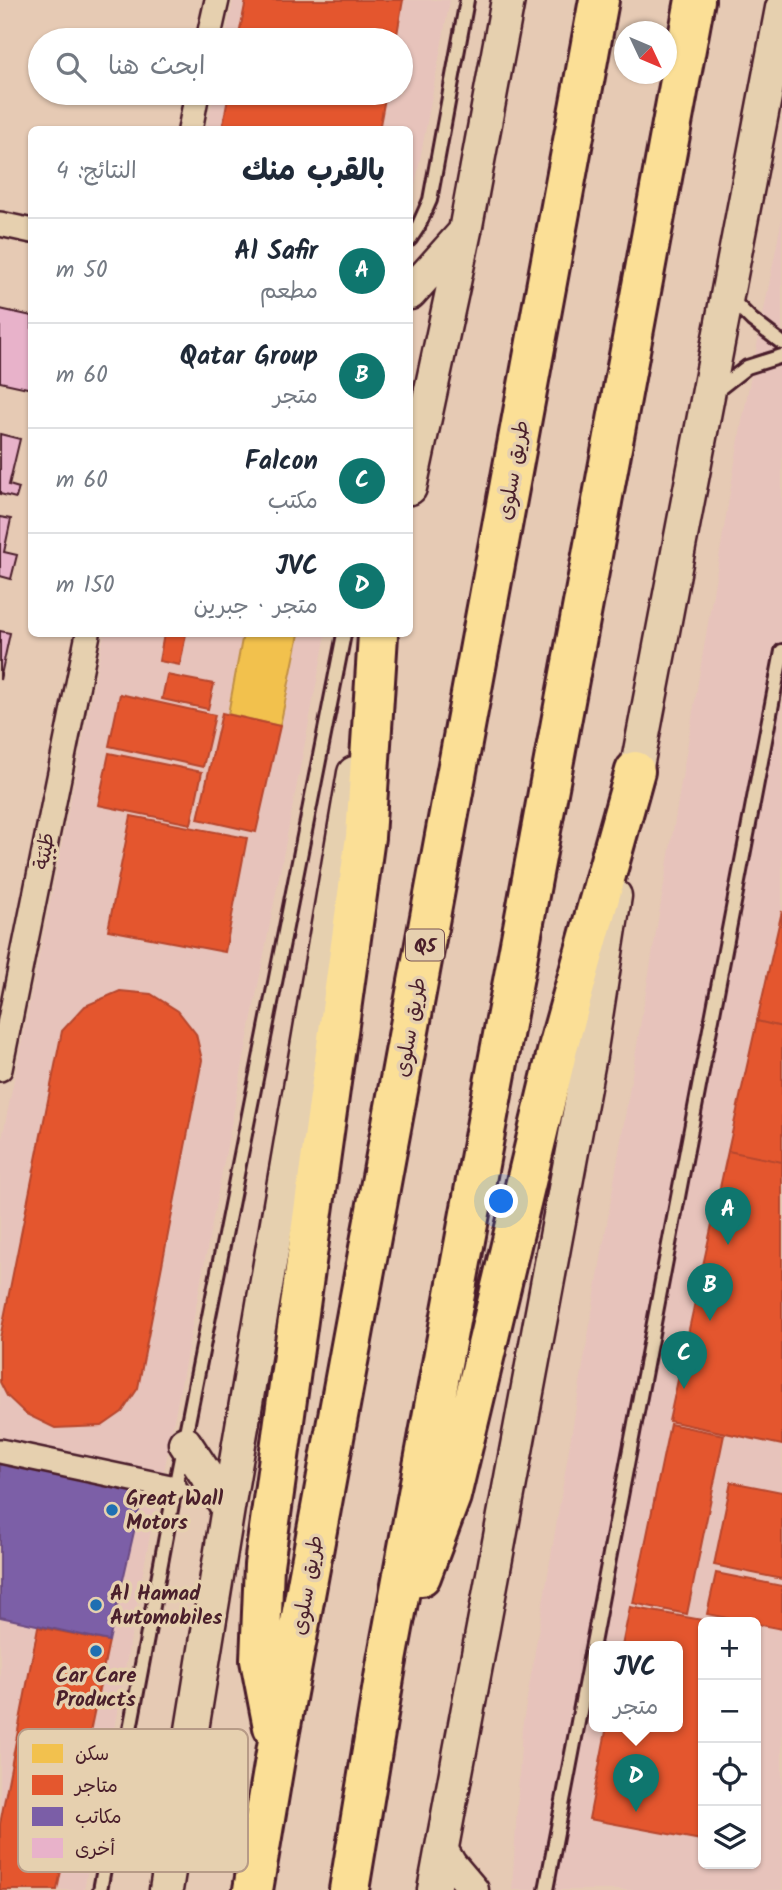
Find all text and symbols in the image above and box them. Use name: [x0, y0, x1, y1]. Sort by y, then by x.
north arrow: [614, 21, 677, 84]
search box: [28, 28, 413, 105]
text: ابحث هنا: [108, 46, 205, 88]
icon: search: [52, 48, 90, 86]
text: بالقرب منك: [242, 148, 385, 196]
text: النتائج: 4: [56, 154, 137, 190]
text: Al Safir: [234, 231, 318, 273]
text: 50 m: [56, 253, 107, 289]
text: A: [355, 253, 369, 289]
text: مطعم: [260, 274, 318, 310]
text: Qatar Group: [180, 336, 318, 378]
text: 60 m: [56, 358, 108, 394]
text: B: [355, 358, 369, 394]
text: متجر: [273, 379, 318, 415]
street label: طريق سلوى: [489, 418, 539, 523]
text: Falcon: [245, 441, 318, 483]
text: 60 m: [56, 463, 108, 499]
text: C: [355, 463, 369, 499]
text: مكتب: [268, 484, 318, 520]
text: JVC: [275, 546, 318, 588]
text: 150 m: [56, 568, 115, 604]
text: D: [354, 568, 370, 604]
text: متجر · جبرين: [193, 589, 318, 625]
street label: طَيْبَة: [26, 830, 65, 873]
road number: Q5: [406, 930, 444, 960]
street label: طريق سلوى: [386, 975, 436, 1080]
your location: [484, 1184, 518, 1218]
pin: A: [705, 1187, 751, 1245]
pin: B: [687, 1263, 733, 1321]
pin: C: [661, 1331, 707, 1389]
place label: Great Wall Motors: [126, 1483, 223, 1540]
marker: Great Wall Motors: [104, 1502, 120, 1518]
street label: طريق سلوى: [283, 1533, 333, 1638]
place label: Al Hamad Automobiles: [110, 1578, 222, 1635]
marker: Al Hamad Automobiles: [88, 1597, 104, 1613]
map controls: [698, 1617, 761, 1869]
button: +: [698, 1617, 761, 1680]
popup: [589, 1641, 683, 1732]
marker: Car Care Products: [88, 1643, 104, 1659]
text: JVC: [614, 1647, 656, 1689]
place label: Car Care Products: [56, 1660, 136, 1717]
button: −: [698, 1680, 761, 1743]
text: متجر: [614, 1690, 659, 1726]
legend: [18, 1729, 248, 1872]
text: سكن: [75, 1740, 109, 1770]
button: locate: [698, 1743, 761, 1806]
pin: D: [613, 1754, 659, 1812]
text: متاجر: [73, 1772, 118, 1802]
text: مكاتب: [75, 1803, 122, 1833]
button: layers: [698, 1806, 761, 1869]
text: أخرى: [75, 1835, 115, 1865]

